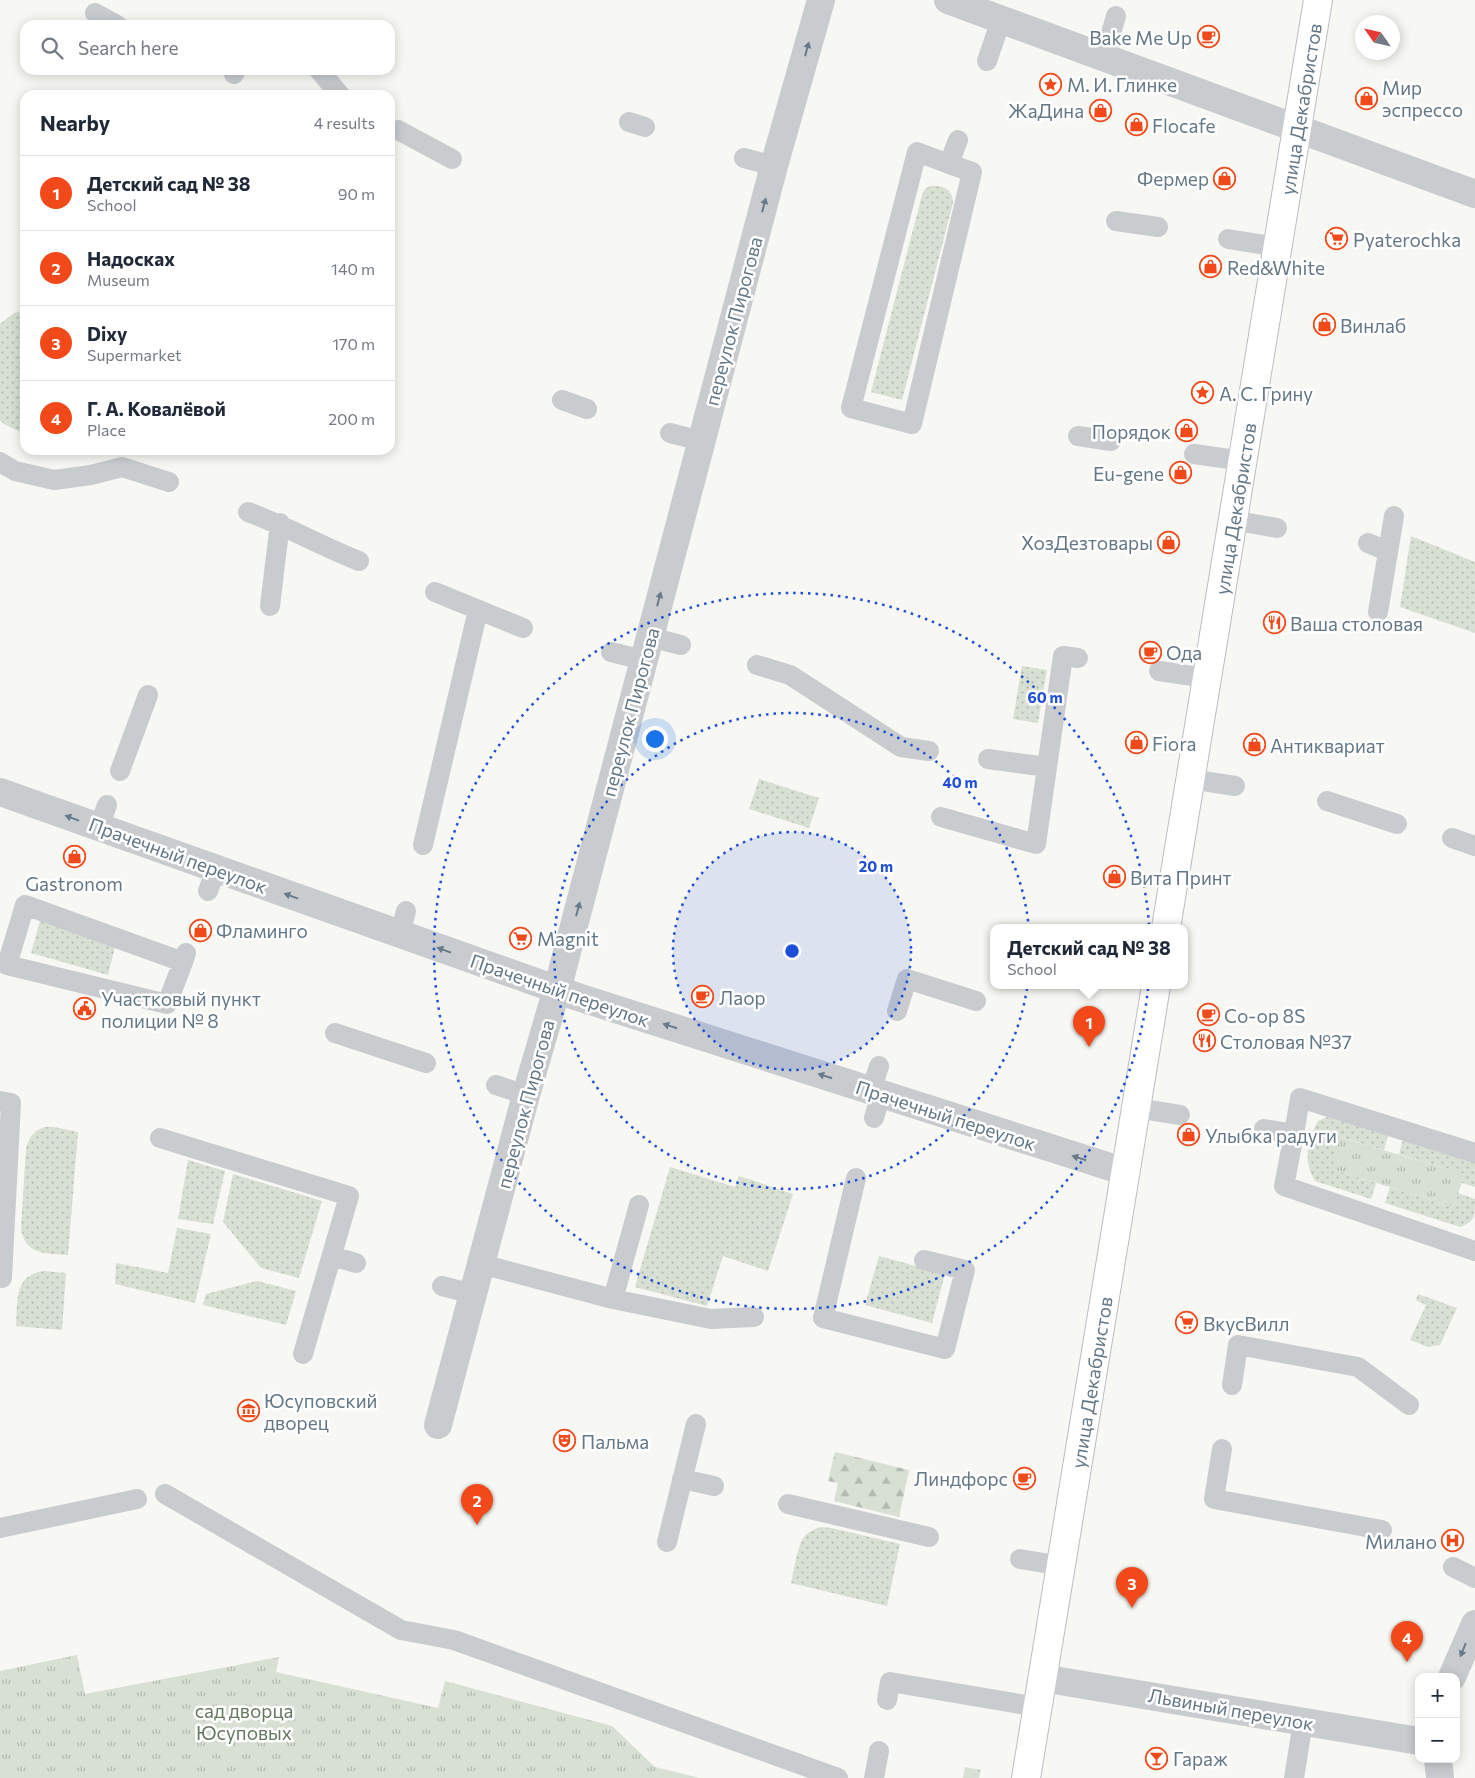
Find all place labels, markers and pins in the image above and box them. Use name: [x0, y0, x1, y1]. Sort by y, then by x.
cafe icon: Bake Me Up: [1196, 25, 1220, 49]
place label: Bake Me Up: [1089, 26, 1192, 49]
place icon: М. И. Глинке: [1039, 72, 1063, 96]
place label: М. И. Глинке: [1067, 73, 1177, 96]
place label: Мир эспрессо: [1382, 76, 1463, 121]
shop icon: Мир эспрессо: [1354, 86, 1378, 110]
shop icon: ЖаДина: [1088, 98, 1112, 122]
place label: ЖаДина: [1008, 99, 1084, 122]
shop icon: Flocafe: [1124, 113, 1148, 137]
place label: Flocafe: [1152, 114, 1215, 137]
shop icon: Фермер: [1213, 166, 1237, 190]
place label: Фермер: [1137, 167, 1209, 190]
supermarket icon: Pyaterochka: [1325, 227, 1349, 251]
place label: Pyaterochka: [1353, 228, 1461, 251]
shop icon: Red&White: [1199, 255, 1223, 279]
place label: Red&White: [1227, 256, 1325, 279]
shop icon: Винлаб: [1312, 313, 1336, 337]
place label: Винлаб: [1340, 314, 1406, 337]
place icon: А. С. Грину: [1191, 381, 1215, 405]
place label: А. С. Грину: [1219, 382, 1313, 405]
shop icon: Порядок: [1175, 419, 1199, 443]
place label: Порядок: [1092, 420, 1171, 443]
shop icon: Eu-gene: [1168, 461, 1192, 485]
place label: Eu-gene: [1093, 462, 1164, 485]
shop icon: ХозДезтовары: [1157, 530, 1181, 554]
place label: ХозДезтовары: [1021, 531, 1153, 554]
restaurant icon: Ваша столовая: [1262, 611, 1286, 635]
place label: Ваша столовая: [1290, 612, 1423, 635]
cafe icon: Ода: [1138, 640, 1162, 664]
place label: Ода: [1166, 641, 1202, 664]
shop icon: Fiora: [1124, 731, 1148, 755]
place label: Fiora: [1152, 732, 1196, 755]
shop icon: Антиквариат: [1242, 733, 1266, 757]
place label: Антиквариат: [1270, 734, 1385, 757]
shop icon: Gastronom: [62, 845, 86, 869]
shop icon: Вита Принт: [1102, 865, 1126, 889]
place label: Вита Принт: [1130, 866, 1232, 889]
place label: Gastronom: [25, 872, 123, 895]
shop icon: Фламинго: [188, 918, 212, 942]
place label: Фламинго: [216, 919, 308, 942]
supermarket icon: Magnit: [509, 926, 533, 950]
place label: Magnit: [537, 927, 599, 950]
centre of rings: [783, 942, 801, 960]
cafe icon: Лаор: [691, 985, 715, 1009]
place label: Лаор: [719, 986, 766, 1009]
place label: Участковый пункт полиции № 8: [101, 987, 261, 1032]
public building icon: Участковый пункт полиции № 8: [73, 997, 97, 1021]
cafe icon: Co-op 8S: [1196, 1003, 1220, 1027]
place label: Co-op 8S: [1224, 1004, 1305, 1027]
pin: 1: [1073, 1006, 1105, 1047]
restaurant icon: Столовая №37: [1192, 1029, 1216, 1053]
place label: Столовая №37: [1220, 1030, 1352, 1053]
shop icon: Улыбка радуги: [1177, 1123, 1201, 1147]
place label: Улыбка радуги: [1205, 1124, 1337, 1147]
supermarket icon: ВкусВилл: [1175, 1311, 1199, 1335]
place label: ВкусВилл: [1203, 1312, 1289, 1335]
place label: Юсуповский дворец: [264, 1389, 377, 1434]
museum icon: Юсуповский дворец: [236, 1399, 260, 1423]
theatre icon: Пальма: [553, 1429, 577, 1453]
place label: Пальма: [581, 1430, 649, 1453]
cafe icon: Линдфорс: [1012, 1466, 1036, 1490]
place label: Линдфорс: [914, 1467, 1008, 1490]
pin: 2: [461, 1484, 493, 1525]
hospital icon: Милано: [1441, 1529, 1465, 1553]
place label: Милано: [1365, 1530, 1437, 1553]
pin: 3: [1116, 1567, 1148, 1608]
pin: 4: [1391, 1621, 1423, 1662]
bar icon: Гараж: [1145, 1746, 1169, 1770]
place label: Гараж: [1173, 1747, 1228, 1770]

